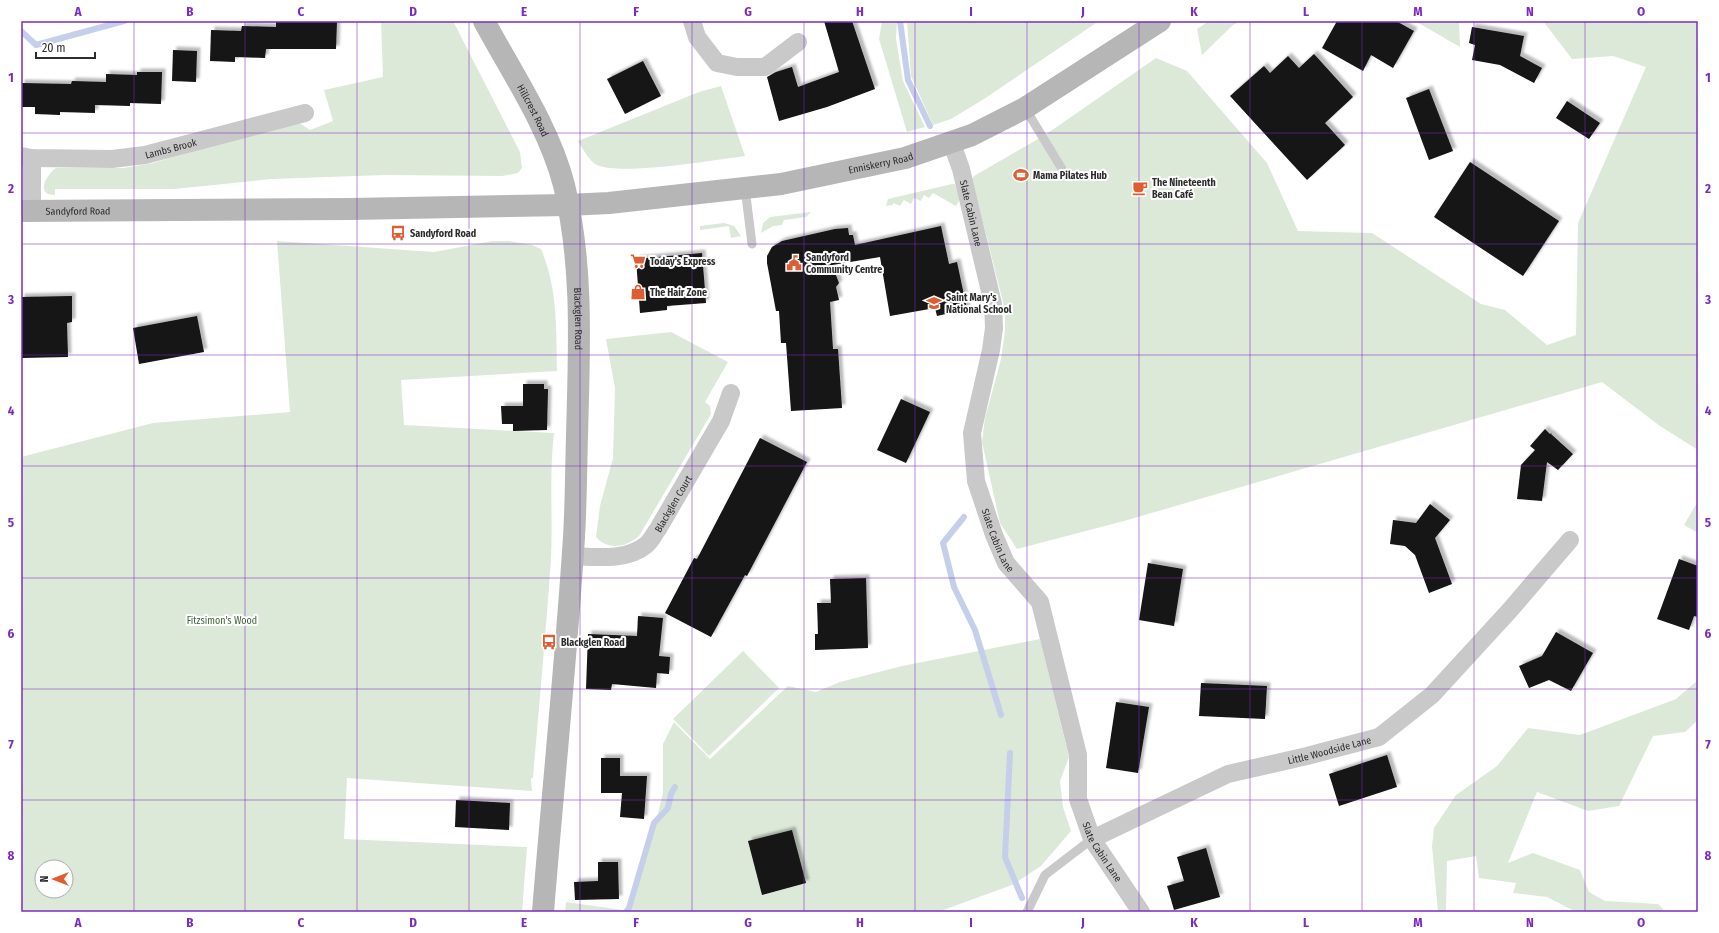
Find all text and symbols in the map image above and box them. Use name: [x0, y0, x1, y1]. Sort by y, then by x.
text: A: [73, 4, 82, 19]
text: B: [186, 4, 194, 19]
text: C: [298, 4, 305, 19]
text: D: [409, 4, 417, 19]
text: E: [521, 4, 527, 19]
text: F: [633, 4, 639, 19]
text: G: [744, 4, 752, 19]
text: H: [856, 4, 864, 19]
text: I: [969, 4, 973, 19]
text: J: [1080, 4, 1085, 19]
text: K: [1190, 4, 1198, 19]
text: L: [1303, 4, 1309, 19]
text: M: [1413, 4, 1423, 19]
text: N: [1526, 4, 1534, 19]
text: O: [1637, 4, 1645, 19]
scale bar: [36, 34, 95, 60]
text: 20 m: [42, 41, 66, 55]
text: 1: [8, 70, 14, 85]
text: 1: [1705, 70, 1711, 85]
street label: Hillcrest Road: [514, 83, 551, 139]
street label: Lambs Brook: [144, 137, 198, 162]
street label: Enniskerry Road: [847, 151, 915, 177]
sports icon: Mama Pilates Hub: [1012, 166, 1030, 184]
place label: Mama Pilates Hub: [1033, 170, 1108, 182]
place label: The Nineteenth Bean Café: [1152, 177, 1216, 201]
street label: Slate Cabin Lane: [957, 179, 984, 248]
cafe icon: The Nineteenth Bean Café: [1131, 179, 1149, 197]
text: 2: [7, 181, 14, 196]
text: 2: [1704, 181, 1711, 196]
street label: Sandyford Road: [45, 205, 111, 218]
bus stop icon: Sandyford Road: [389, 224, 407, 242]
place label: Sandyford Road: [410, 228, 476, 240]
supermarket icon: Today's Express: [629, 252, 647, 270]
place label: Sandyford Community Centre: [806, 252, 882, 276]
public building icon: Sandyford Community Centre: [785, 254, 803, 272]
place label: Today's Express: [650, 256, 716, 268]
shop icon: The Hair Zone: [629, 283, 647, 301]
street label: Blackglen Road: [571, 287, 584, 350]
place label: The Hair Zone: [650, 287, 707, 299]
text: 3: [7, 292, 14, 307]
place label: Saint Mary's National School: [946, 292, 1012, 316]
text: 3: [1704, 292, 1711, 307]
school or university icon: Saint Mary's National School: [925, 294, 943, 312]
text: 4: [8, 403, 15, 418]
text: 4: [1705, 403, 1712, 418]
street label: Blackglen Court: [652, 473, 695, 535]
street label: Slate Cabin Lane: [979, 507, 1016, 575]
text: 5: [8, 515, 14, 530]
text: 5: [1705, 515, 1711, 530]
park label: Fitzsimon's Wood: [187, 615, 257, 627]
text: 6: [8, 626, 15, 641]
text: 6: [1705, 626, 1712, 641]
bus stop icon: Blackglen Road: [540, 633, 558, 651]
place label: Blackglen Road: [561, 637, 625, 649]
street label: Little Woodside Lane: [1287, 734, 1373, 767]
text: 7: [8, 737, 14, 752]
text: 7: [1705, 737, 1711, 752]
street label: Slate Cabin Lane: [1079, 820, 1124, 884]
text: 8: [8, 848, 15, 863]
text: 8: [1705, 848, 1712, 863]
north arrow: [34, 859, 74, 899]
text: N: [38, 876, 51, 882]
text: A: [73, 915, 82, 930]
text: B: [186, 915, 194, 930]
text: C: [298, 915, 305, 930]
text: D: [409, 915, 417, 930]
text: E: [521, 915, 527, 930]
text: F: [633, 915, 639, 930]
text: G: [744, 915, 752, 930]
text: H: [856, 915, 864, 930]
text: I: [969, 915, 973, 930]
text: J: [1080, 915, 1085, 930]
text: K: [1190, 915, 1198, 930]
text: L: [1303, 915, 1309, 930]
text: M: [1413, 915, 1423, 930]
text: N: [1526, 915, 1534, 930]
text: O: [1637, 915, 1645, 930]

